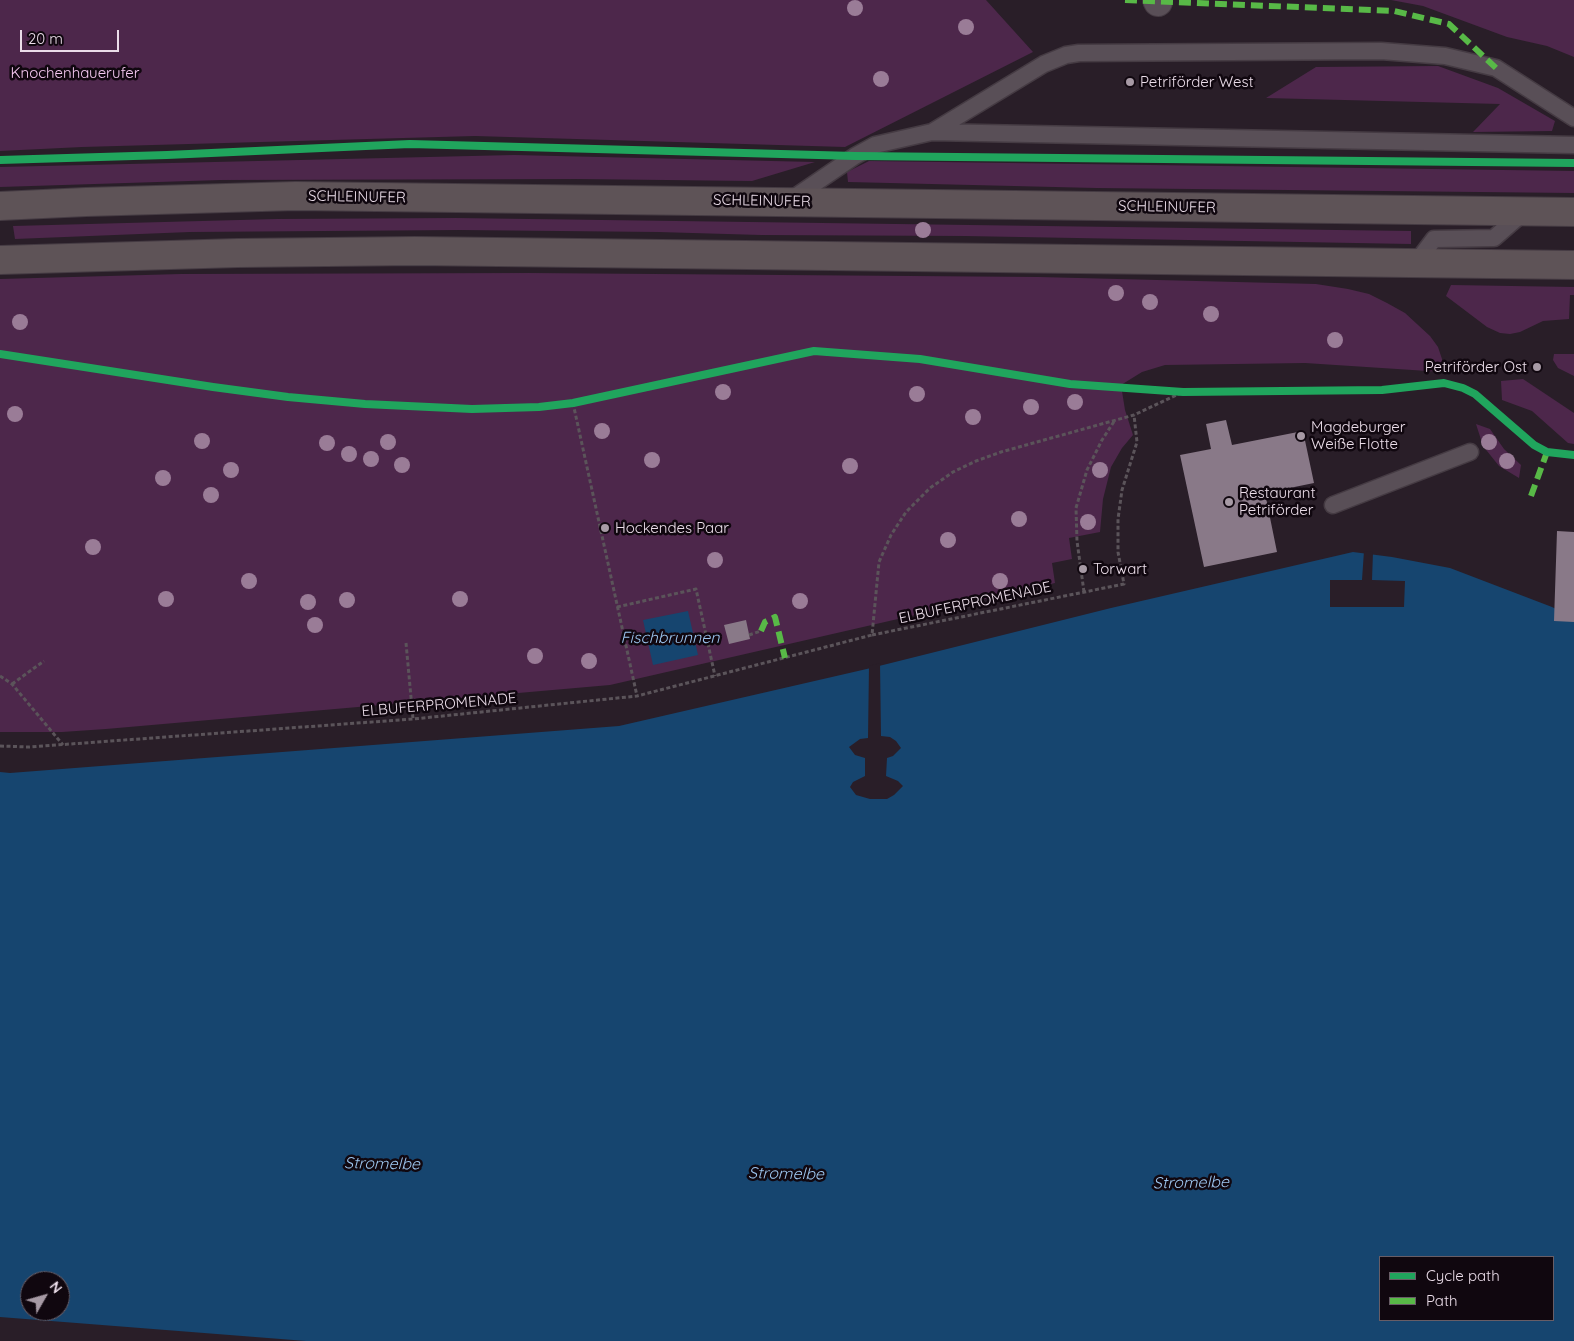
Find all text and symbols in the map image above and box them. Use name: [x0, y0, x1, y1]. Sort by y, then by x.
scale bar: [22, 20, 121, 52]
text: 20 m: [28, 29, 63, 48]
park label: Knochenhauerufer: [10, 64, 140, 82]
place label: Petriförder West: [1140, 73, 1254, 91]
marker: Petriförder West: [1124, 76, 1136, 88]
street label: SCHLEINUFER: [308, 187, 406, 207]
street label: SCHLEINUFER: [713, 191, 811, 211]
street label: SCHLEINUFER: [1118, 197, 1216, 217]
place label: Petriförder Ost: [1425, 358, 1527, 376]
marker: Petriförder Ost: [1531, 361, 1543, 373]
place label: Magdeburger Weiße Flotte: [1311, 418, 1406, 453]
marker: Magdeburger Weiße Flotte: [1295, 430, 1307, 442]
place label: Restaurant Petriförder: [1239, 484, 1315, 519]
marker: Restaurant Petriförder: [1223, 496, 1235, 508]
place label: Hockendes Paar: [615, 519, 729, 537]
marker: Hockendes Paar: [599, 522, 611, 534]
place label: Torwart: [1093, 560, 1147, 578]
marker: Torwart: [1077, 563, 1089, 575]
street label: ELBUFERPROMENADE: [897, 578, 1053, 628]
water label: Fischbrunnen: [620, 628, 720, 648]
street label: ELBUFERPROMENADE: [361, 689, 517, 721]
water label: Stromelbe: [344, 1154, 420, 1174]
water label: Stromelbe: [748, 1164, 824, 1184]
water label: Stromelbe: [1153, 1173, 1229, 1193]
legend: [1379, 1256, 1554, 1321]
text: Cycle path: [1426, 1266, 1500, 1285]
north arrow: [20, 1271, 70, 1321]
text: N: [46, 1278, 66, 1297]
text: Path: [1426, 1291, 1458, 1310]

